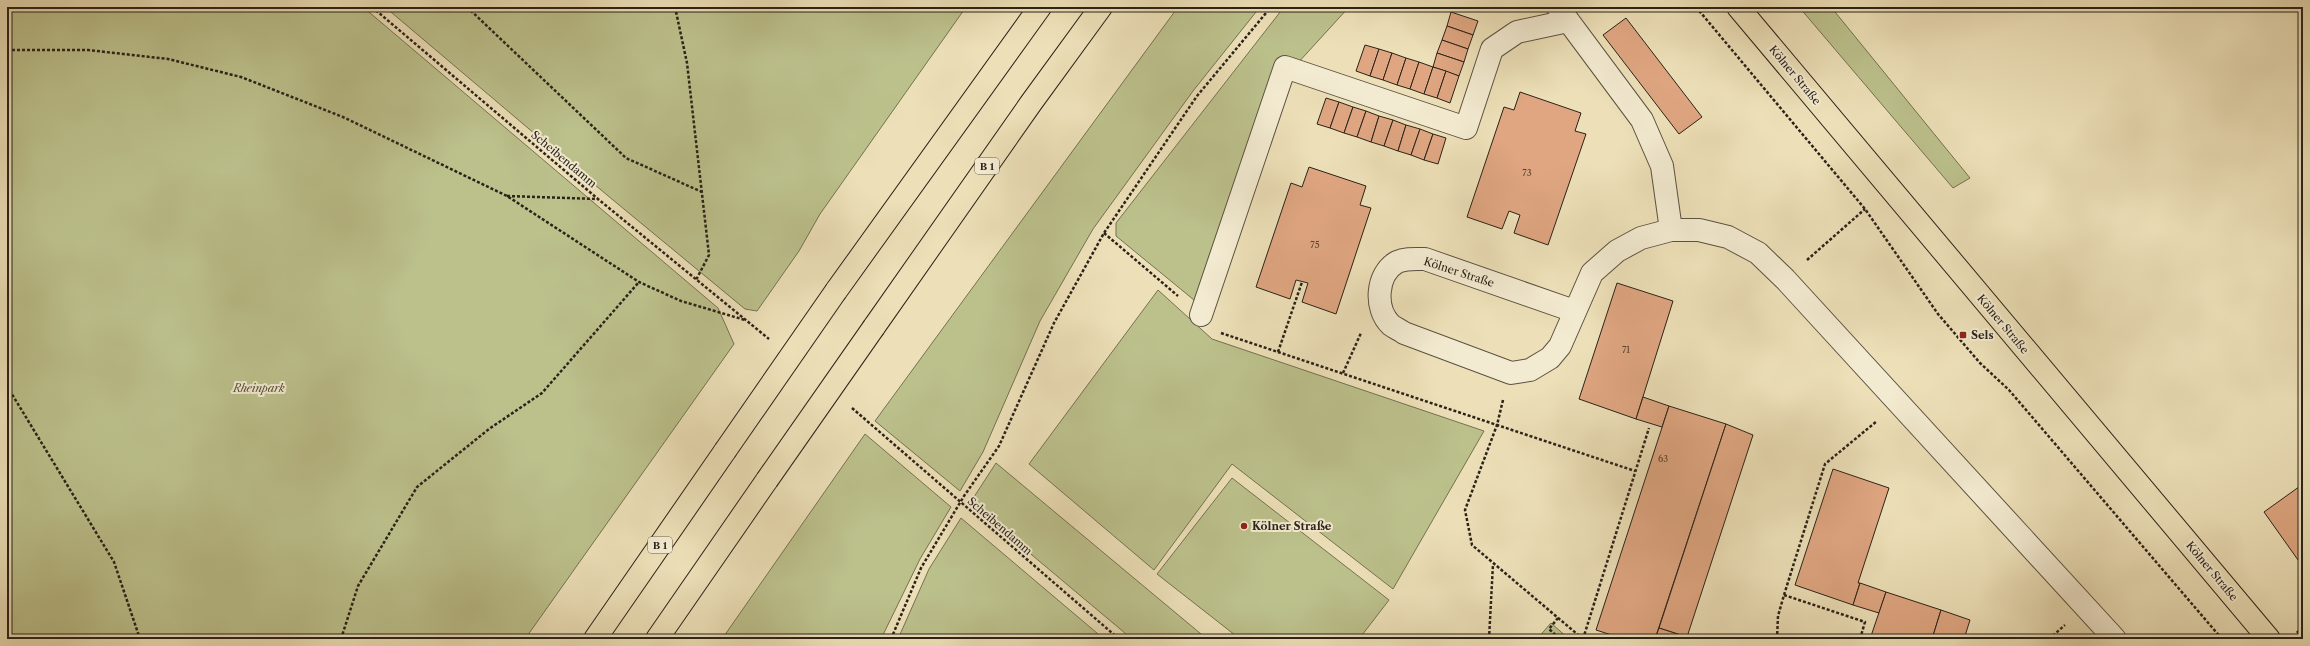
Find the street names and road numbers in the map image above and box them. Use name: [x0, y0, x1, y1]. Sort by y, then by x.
street label: Kölner Straße: [1766, 42, 1824, 108]
street label: Scheibendamm: [528, 127, 600, 191]
road number: B 1: [975, 158, 999, 174]
street label: Kölner Straße: [1422, 254, 1496, 290]
street label: Kölner Straße: [1974, 291, 2032, 357]
street label: Scheibendamm: [965, 494, 1036, 558]
road number: B 1: [648, 537, 672, 553]
street label: Kölner Straße: [2183, 538, 2241, 604]

